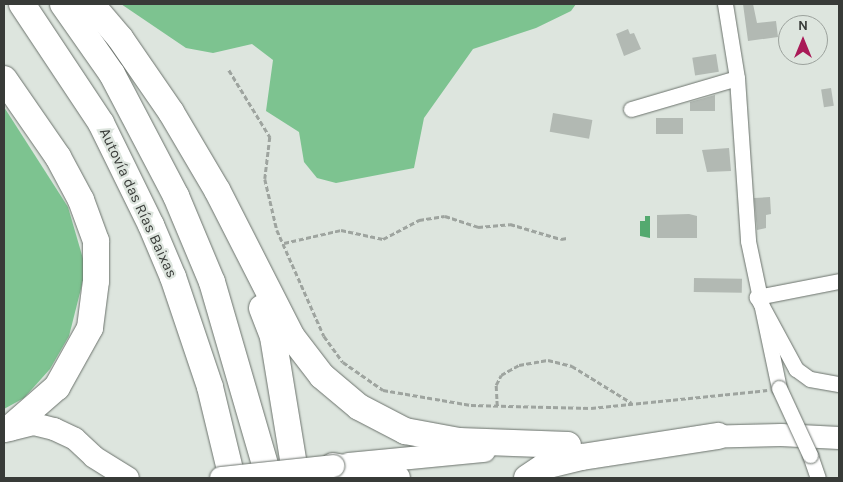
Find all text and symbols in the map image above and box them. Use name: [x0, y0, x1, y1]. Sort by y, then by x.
north arrow: [778, 15, 828, 65]
text: N: [798, 17, 808, 34]
street label: Autovía das Rías Baixas: [95, 125, 181, 281]

